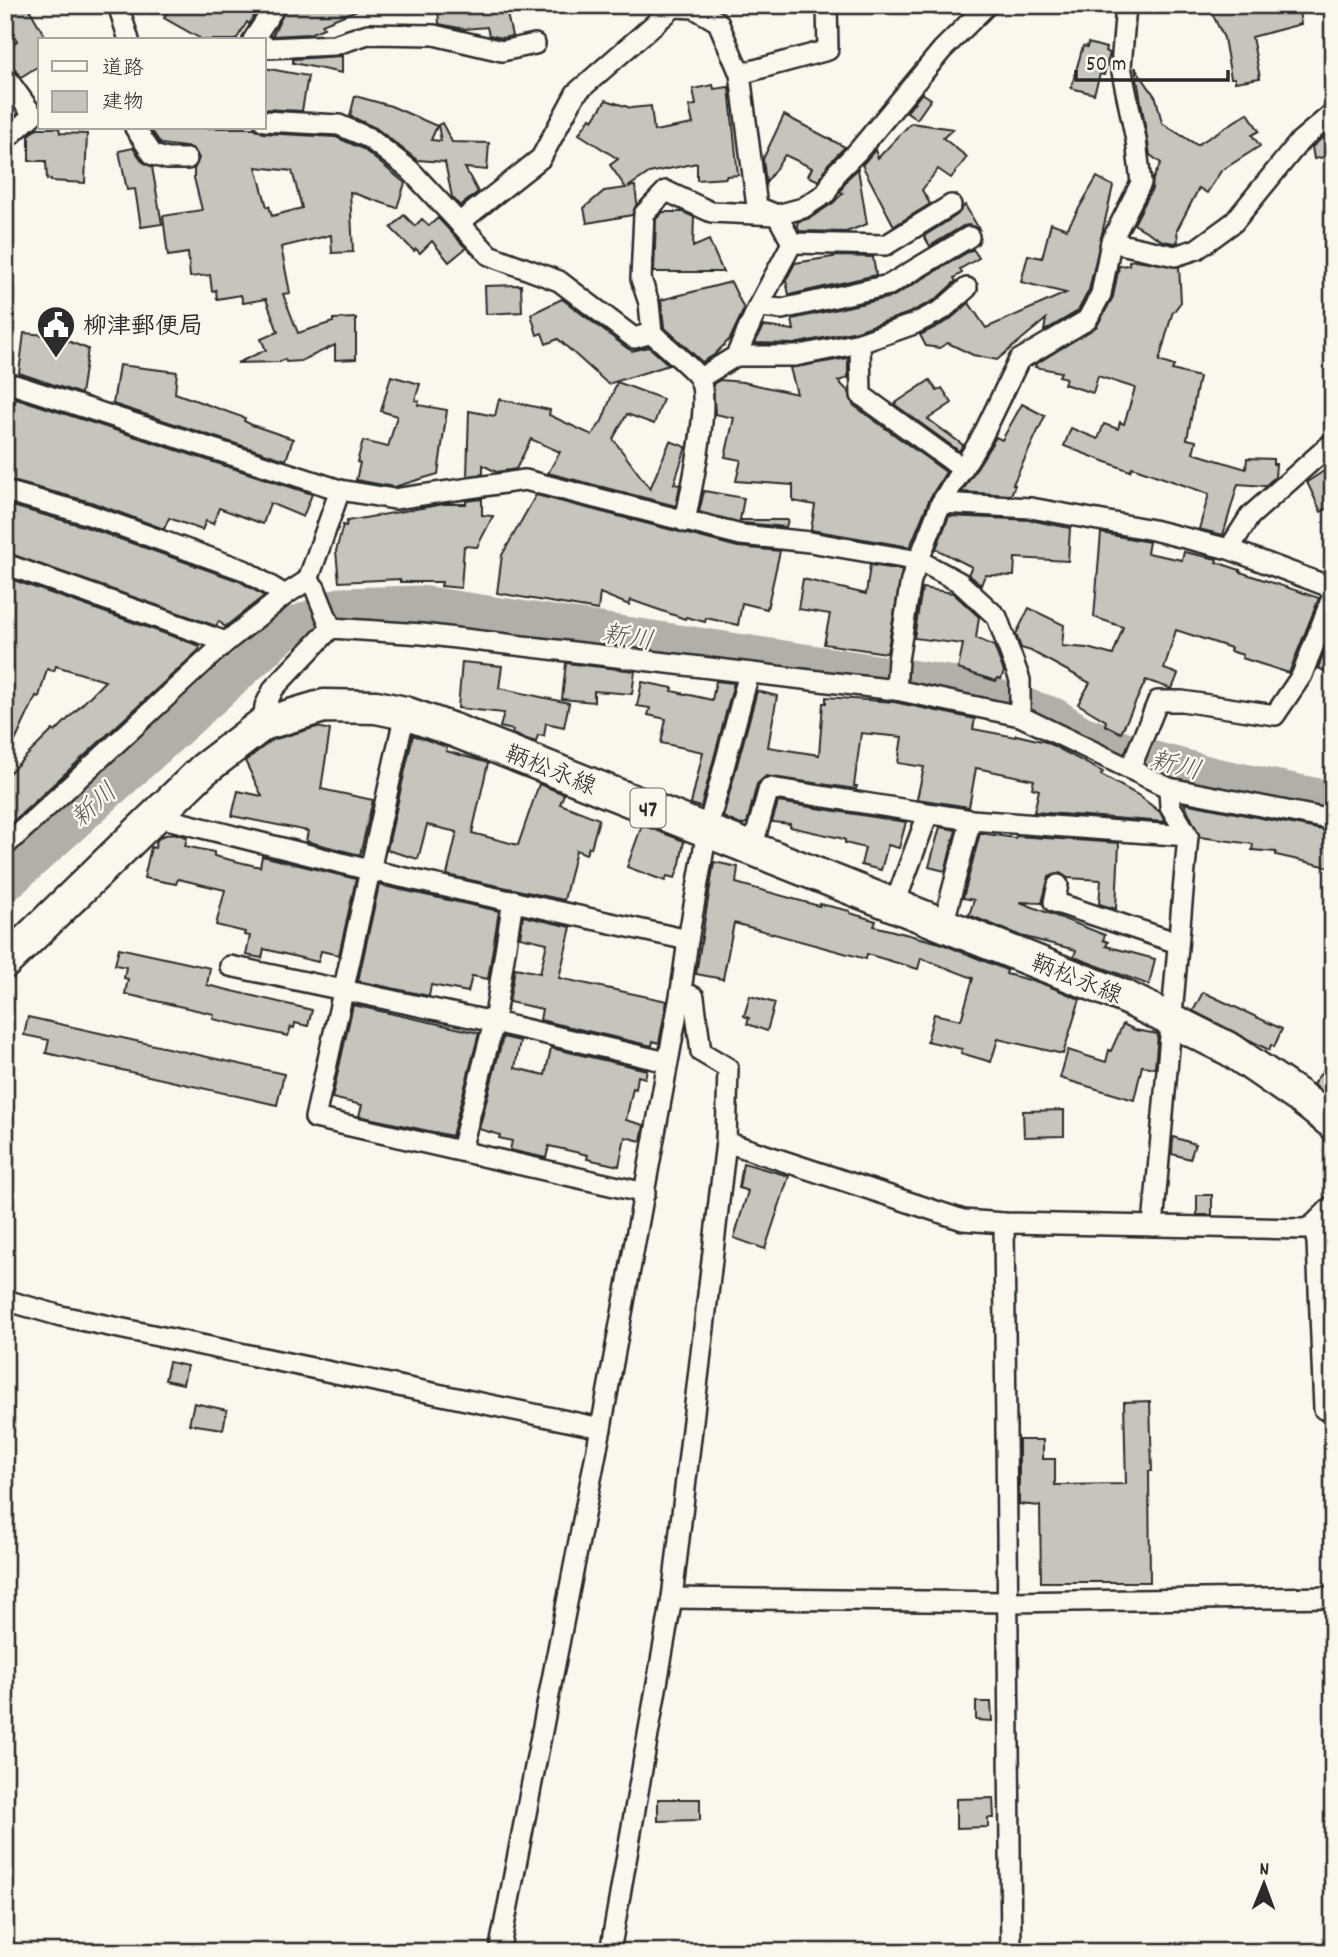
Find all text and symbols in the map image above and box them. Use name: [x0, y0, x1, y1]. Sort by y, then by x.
legend: [38, 38, 266, 130]
scale bar: [1076, 38, 1228, 82]
text: 50 m: [1086, 51, 1126, 81]
text: 道路: [102, 55, 144, 85]
text: 建物: [102, 89, 144, 119]
public building icon: 柳津郵便局: [35, 304, 77, 359]
place label: 柳津郵便局: [83, 311, 203, 345]
water label: 新川: [599, 617, 656, 662]
street label: 鞆松永線: [499, 738, 601, 806]
water label: 新川: [1145, 743, 1205, 792]
water label: 新川: [64, 775, 127, 838]
road number: 47: [630, 788, 666, 828]
street label: 鞆松永線: [1025, 947, 1127, 1015]
north arrow: [1230, 1848, 1300, 1918]
text: N: [1259, 1857, 1269, 1884]

